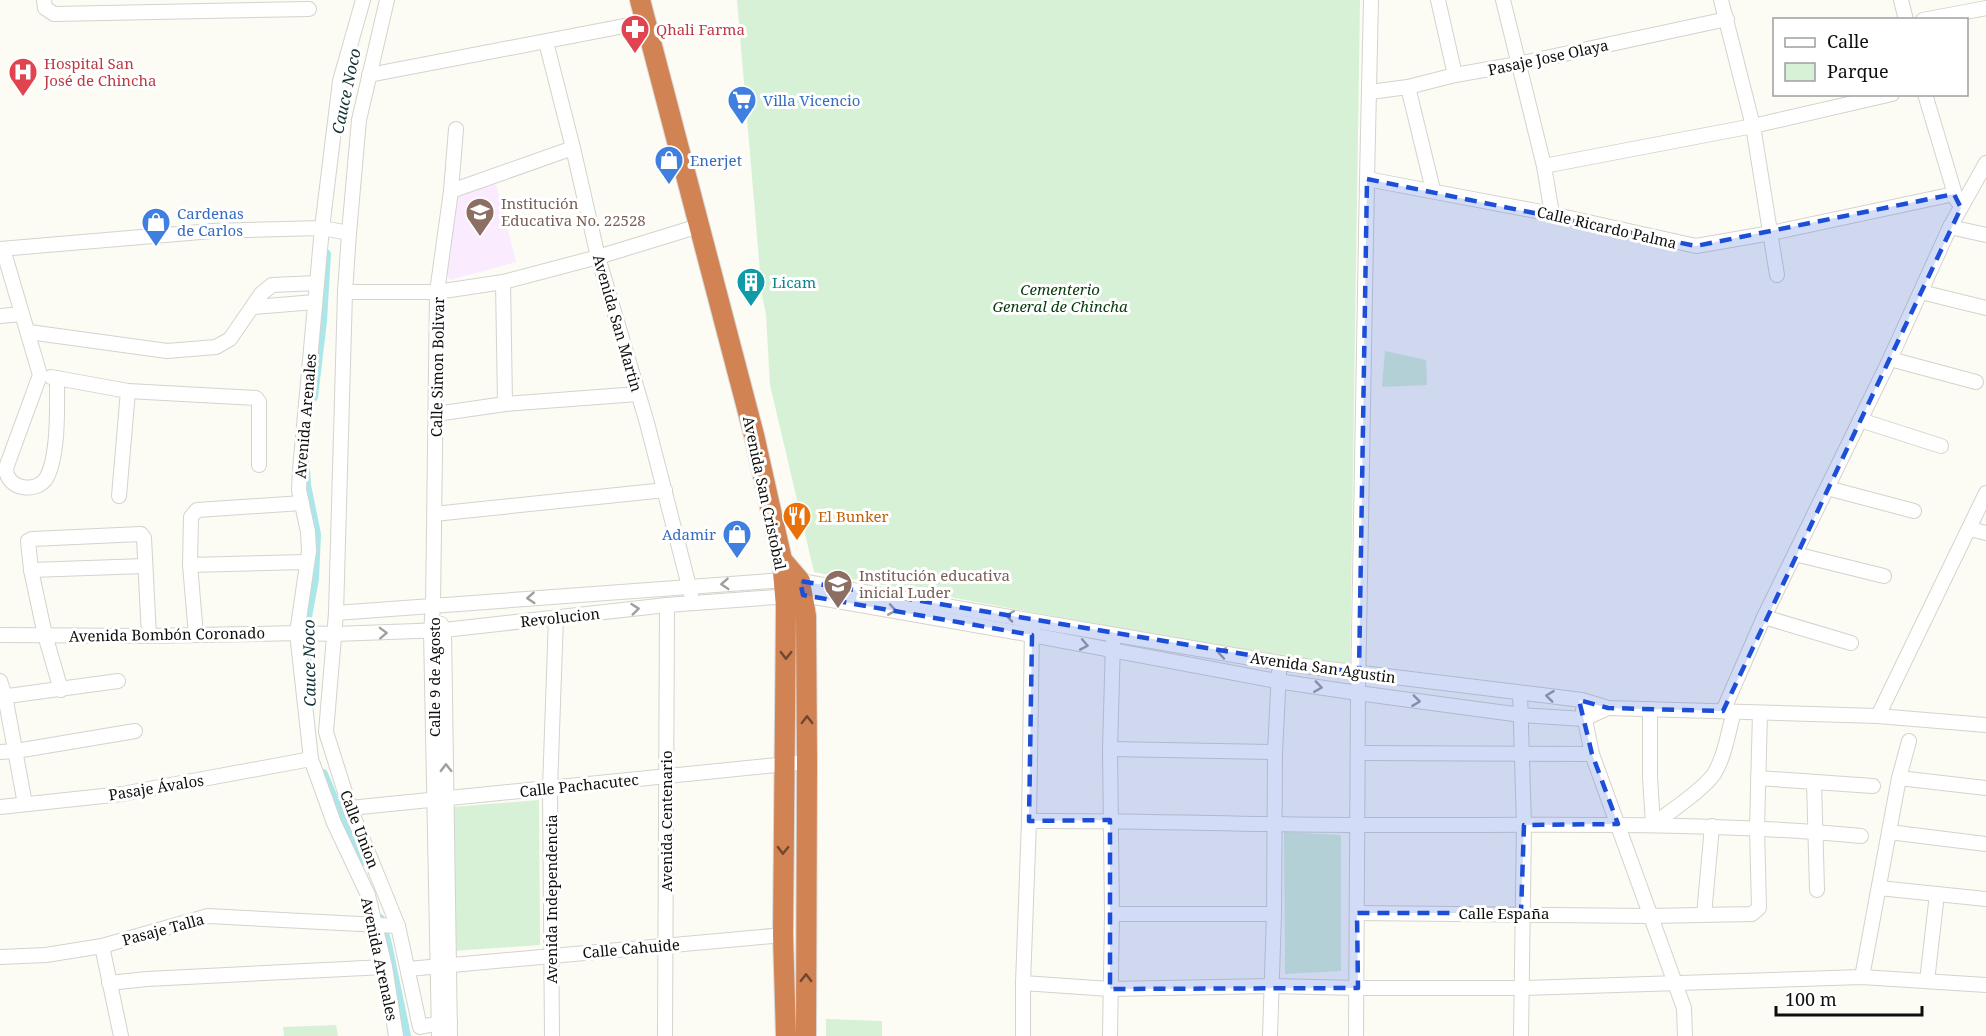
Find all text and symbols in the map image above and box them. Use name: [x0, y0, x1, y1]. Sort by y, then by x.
pharmacy icon: Qhali Farma: [619, 13, 651, 55]
legend: [1773, 18, 1968, 96]
place label: Qhali Farma: [656, 19, 745, 39]
text: Calle: [1827, 29, 1869, 53]
street label: Pasaje Jose Olaya: [1486, 34, 1610, 80]
water label: Cauce Noco: [326, 46, 366, 136]
place label: Hospital San José de Chincha: [43, 53, 156, 90]
hospital icon: Hospital San José de Chincha: [7, 56, 39, 98]
text: Parque: [1827, 59, 1889, 83]
supermarket icon: Villa Vicencio: [726, 84, 758, 126]
place label: Villa Vicencio: [763, 90, 860, 110]
shop icon: Enerjet: [653, 144, 685, 186]
place label: Enerjet: [690, 150, 742, 170]
place label: Institución Educativa No. 22528: [501, 193, 646, 230]
school or university icon: Institución Educativa No. 22528: [464, 196, 496, 238]
street label: Calle Ricardo Palma: [1535, 201, 1679, 253]
place label: Cardenas de Carlos: [177, 203, 244, 240]
shop icon: Cardenas de Carlos: [140, 206, 172, 248]
street label: Avenida San Martin: [589, 252, 647, 394]
building icon: Licam: [735, 266, 767, 308]
place label: Licam: [772, 272, 816, 292]
park label: Cementerio General de Chincha: [992, 279, 1128, 316]
street label: Calle Simon Bolivar: [426, 297, 448, 437]
street label: Avenida Arenales: [290, 352, 320, 479]
street label: Avenida San Cristobal: [739, 414, 791, 572]
restaurant icon: El Bunker: [781, 500, 813, 542]
place label: El Bunker: [818, 506, 888, 526]
shop icon: Adamir: [721, 518, 753, 560]
place label: Adamir: [662, 524, 716, 544]
place label: Institución educativa inicial Luder: [859, 565, 1010, 602]
school or university icon: Institución educativa inicial Luder: [822, 568, 854, 610]
one-way arrow: [721, 577, 730, 590]
one-way arrow: [526, 592, 535, 605]
street label: Revolucion: [519, 603, 601, 631]
one-way arrow: [631, 603, 640, 615]
one-way arrow: [887, 603, 897, 616]
one-way arrow: [1005, 610, 1014, 622]
street label: Calle 9 de Agosto: [424, 617, 444, 737]
water label: Cauce Noco: [297, 619, 321, 707]
street label: Avenida Bombón Coronado: [69, 622, 265, 646]
one-way arrow: [378, 626, 387, 639]
one-way arrow: [1079, 638, 1089, 651]
one-way arrow: [1218, 647, 1228, 660]
street label: Avenida San Agustin: [1249, 647, 1397, 687]
one-way arrow: [779, 651, 792, 660]
one-way arrow: [1313, 681, 1322, 693]
one-way arrow: [1546, 691, 1555, 703]
one-way arrow: [1412, 694, 1421, 707]
one-way arrow: [801, 715, 813, 724]
street label: Avenida Centenario: [656, 750, 676, 892]
one-way arrow: [440, 763, 452, 772]
street label: Calle Pachacutec: [519, 769, 639, 801]
street label: Pasaje Ávalos: [107, 770, 205, 804]
street label: Calle Union: [336, 787, 384, 871]
street label: Avenida Independencia: [541, 814, 561, 984]
one-way arrow: [777, 846, 789, 855]
street label: Avenida Arenales: [357, 895, 403, 1023]
street label: Calle España: [1459, 903, 1549, 923]
street label: Pasaje Talla: [120, 908, 206, 950]
street label: Calle Cahuide: [582, 934, 680, 962]
one-way arrow: [800, 973, 812, 982]
scale bar: [1776, 979, 1922, 1017]
text: 100 m: [1785, 987, 1837, 1011]

